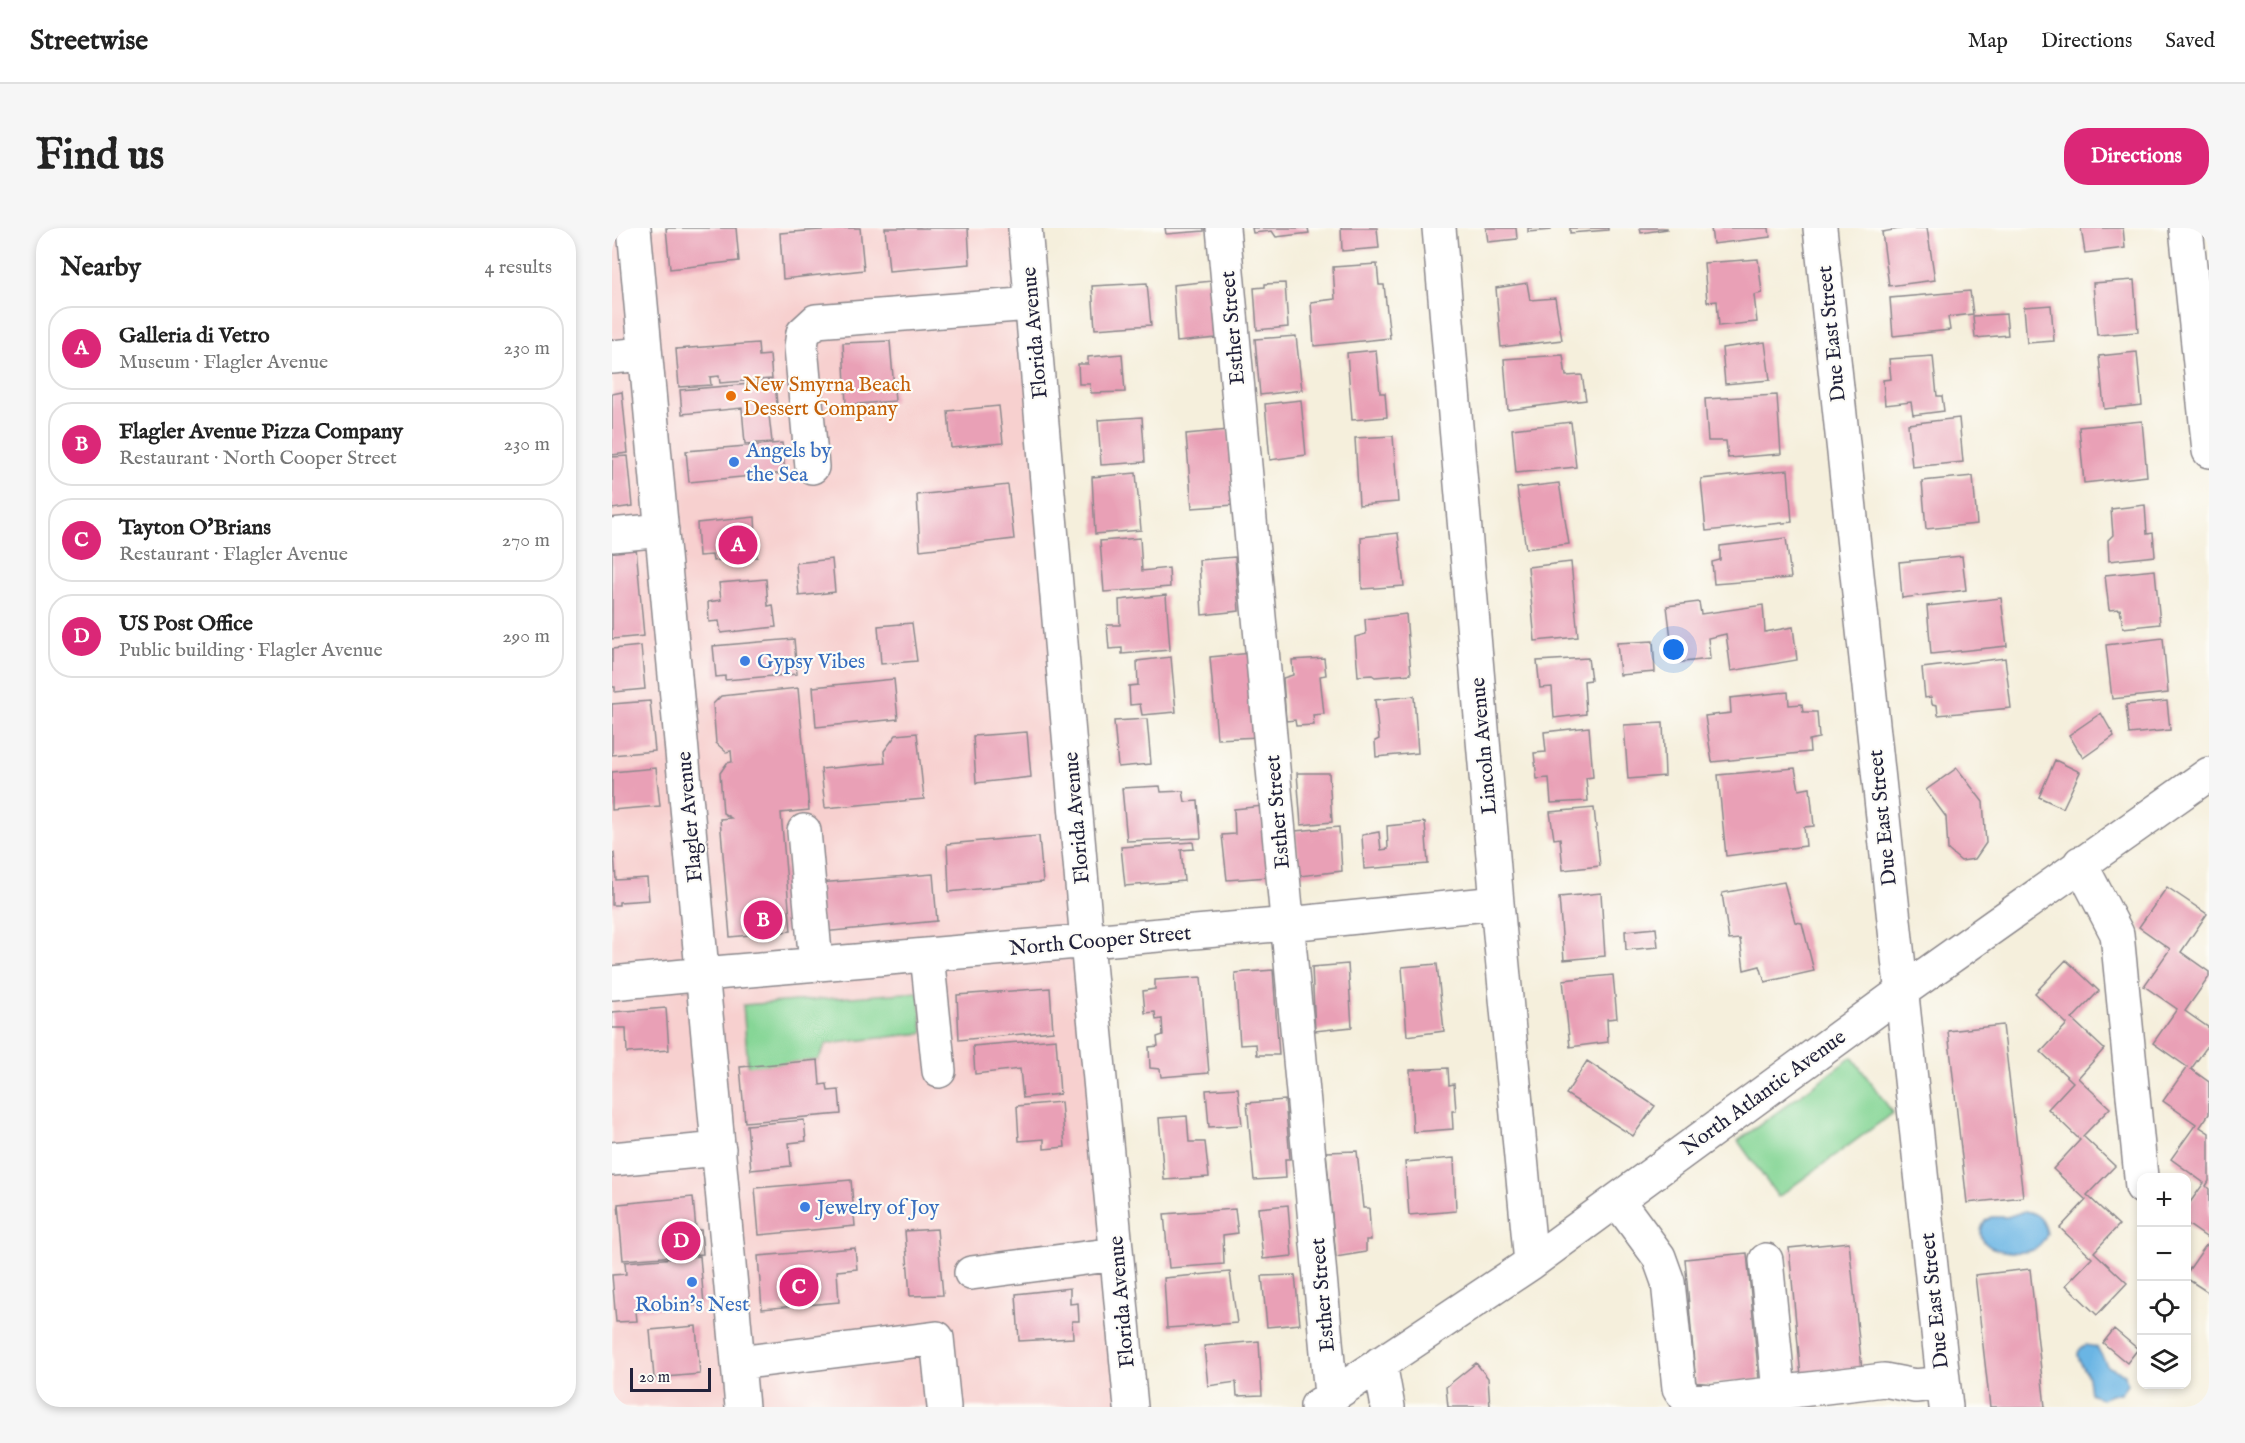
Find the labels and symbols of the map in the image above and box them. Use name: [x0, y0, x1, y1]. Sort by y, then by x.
street label: Due East Street: [1812, 264, 1853, 403]
street label: Florida Avenue: [1016, 265, 1055, 400]
street label: Esther Street: [1215, 270, 1252, 386]
place label: New Smyrna Beach Dessert Company: [743, 372, 911, 423]
marker: New Smyrna Beach Dessert Company: [724, 389, 738, 403]
place label: Angels by the Sea: [745, 438, 832, 489]
marker: Angels by the Sea: [727, 455, 741, 469]
pin: A: [718, 522, 758, 568]
your location: [1659, 635, 1688, 664]
place label: Gypsy Vibes: [757, 649, 865, 676]
marker: Gypsy Vibes: [738, 654, 752, 668]
street label: Lincoln Avenue: [1465, 676, 1504, 816]
street label: Due East Street: [1863, 748, 1904, 887]
street label: Flagler Avenue: [671, 750, 710, 883]
street label: Florida Avenue: [1058, 750, 1097, 885]
street label: Esther Street: [1260, 754, 1297, 870]
pin: B: [744, 898, 782, 942]
street label: North Cooper Street: [1008, 920, 1192, 963]
street label: North Atlantic Avenue: [1676, 1024, 1852, 1162]
place label: Jewelry of Joy: [815, 1195, 940, 1222]
marker: Jewelry of Joy: [798, 1200, 812, 1214]
pin: D: [662, 1218, 700, 1264]
street label: Due East Street: [1915, 1231, 1956, 1370]
street label: Florida Avenue: [1103, 1234, 1142, 1369]
street label: Esther Street: [1305, 1237, 1342, 1353]
pin: C: [780, 1264, 819, 1310]
marker: Robin's Nest: [685, 1275, 699, 1289]
place label: Robin's Nest: [635, 1292, 749, 1319]
scale bar: [630, 1365, 711, 1392]

